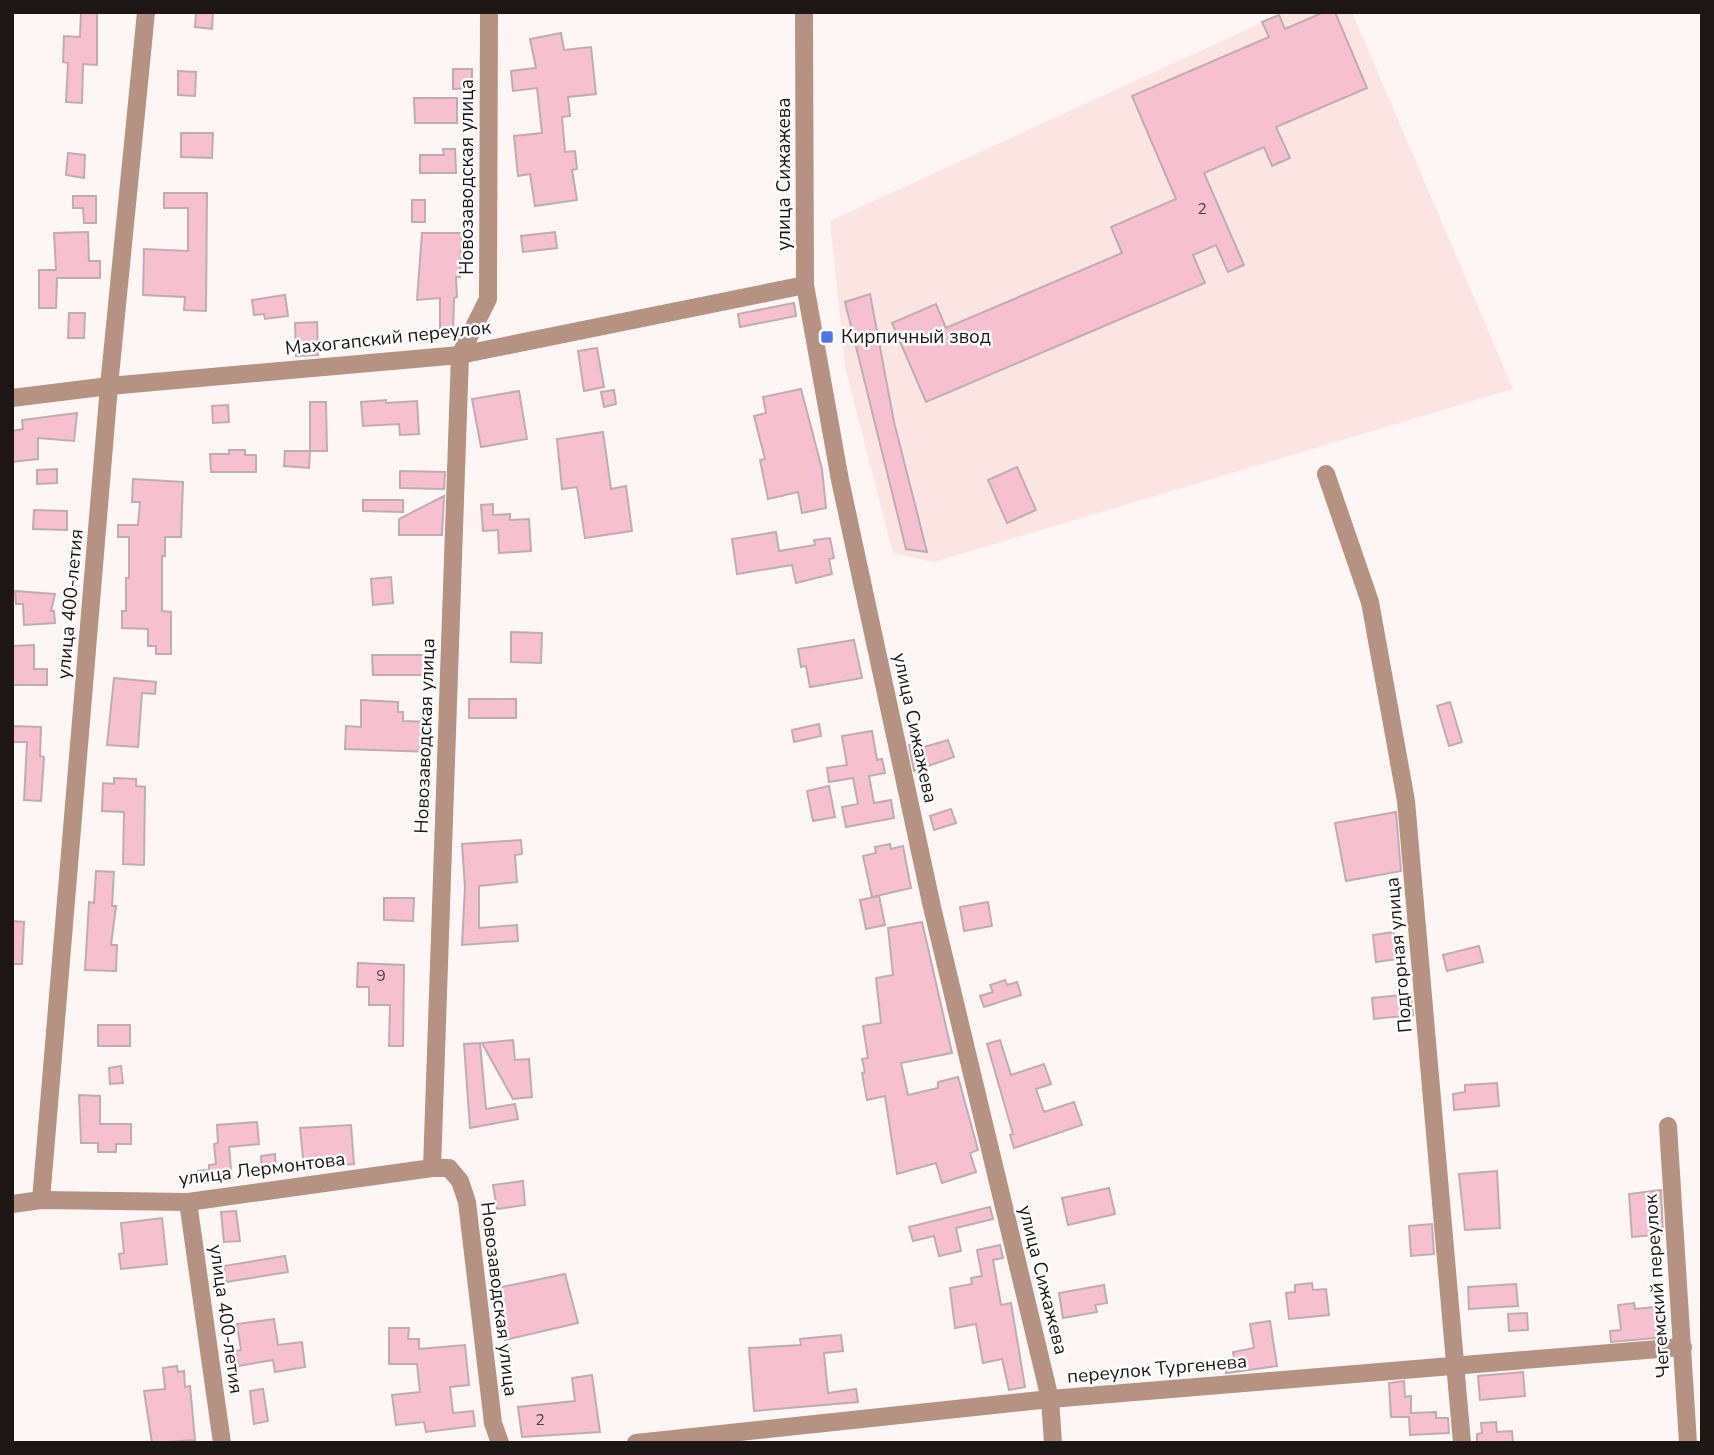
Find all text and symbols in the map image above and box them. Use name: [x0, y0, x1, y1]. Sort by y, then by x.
street label: Новозаводская улица: [454, 79, 480, 275]
street label: улица Сижажева: [771, 98, 797, 250]
house number: 2: [1197, 198, 1207, 220]
street label: Махогапский переулок: [284, 314, 492, 362]
place label: Кирпичный звод: [841, 324, 991, 350]
marker: Кирпичный звод: [819, 329, 835, 345]
street label: улица 400-летия: [50, 528, 90, 680]
street label: Новозаводская улица: [409, 638, 441, 834]
street label: улица Сижажева: [886, 651, 944, 805]
street label: Подгорная улица: [1379, 876, 1419, 1034]
house number: 9: [376, 965, 386, 987]
street label: улица Лермонтова: [177, 1146, 347, 1192]
street label: Чегемский переулок: [1638, 1193, 1676, 1379]
street label: Новозаводская улица: [474, 1200, 524, 1398]
street label: улица Сижажева: [1012, 1203, 1074, 1357]
street label: улица 400-летия: [203, 1243, 249, 1395]
street label: переулок Тургенева: [1066, 1348, 1248, 1390]
house number: 2: [535, 1409, 545, 1431]

